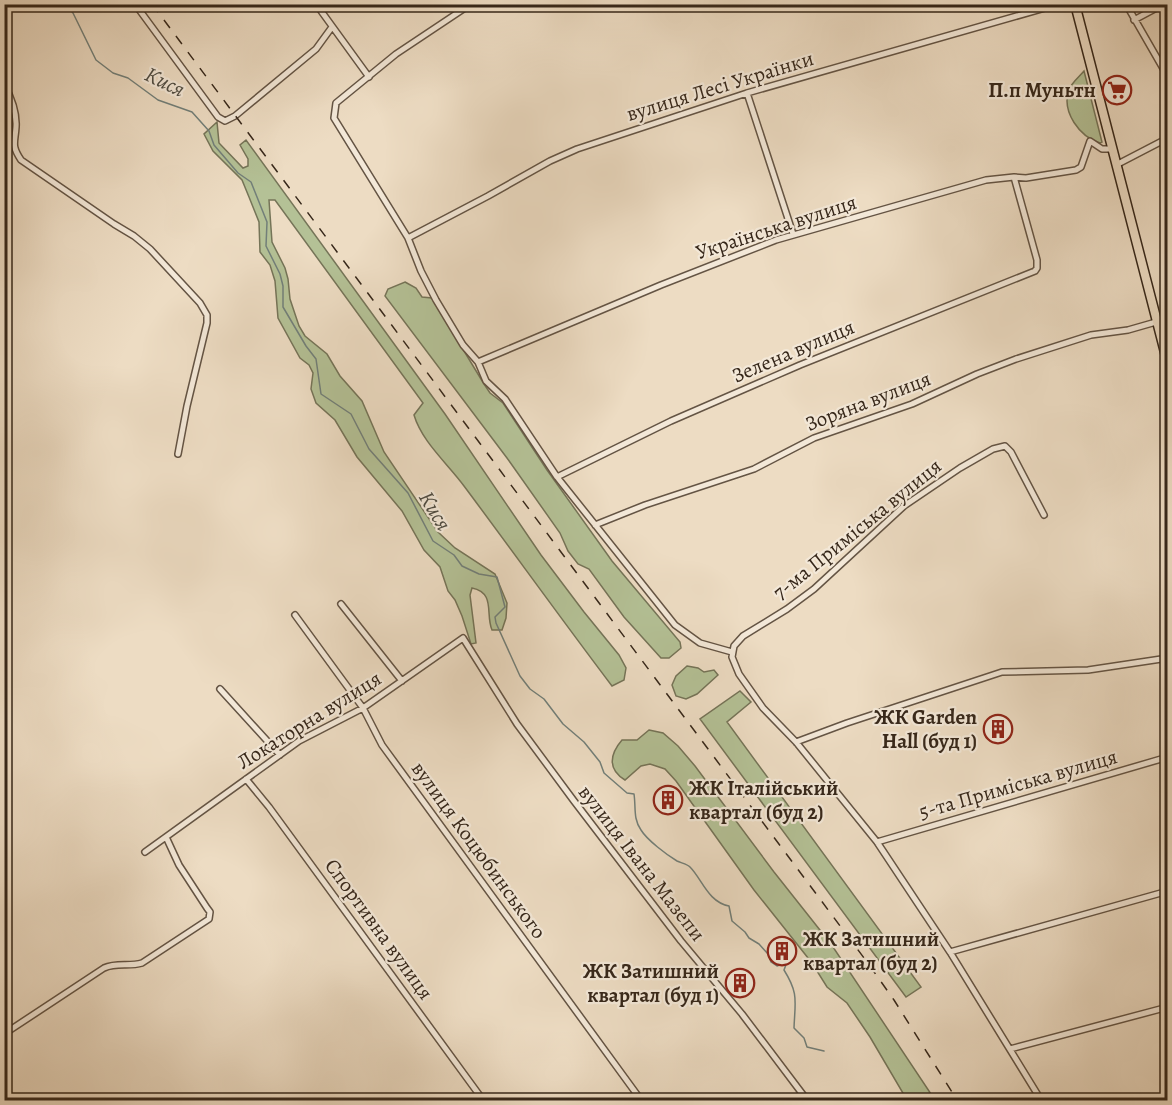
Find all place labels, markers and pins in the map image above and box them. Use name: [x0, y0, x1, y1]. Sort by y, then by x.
supermarket icon: П.п Муньтн: [1101, 74, 1133, 106]
place label: П.п Муньтн: [988, 76, 1096, 104]
place label: ЖК Garden Hall (буд 1): [874, 703, 977, 755]
building icon: ЖК Garden Hall (буд 1): [982, 713, 1014, 745]
place label: ЖК Італійський квартал (буд 2): [689, 774, 838, 826]
building icon: ЖК Італійський квартал (буд 2): [652, 784, 684, 816]
place label: ЖК Затишний квартал (буд 2): [803, 925, 939, 977]
building icon: ЖК Затишний квартал (буд 2): [766, 935, 798, 967]
place label: ЖК Затишний квартал (буд 1): [583, 957, 719, 1009]
building icon: ЖК Затишний квартал (буд 1): [724, 967, 756, 999]

